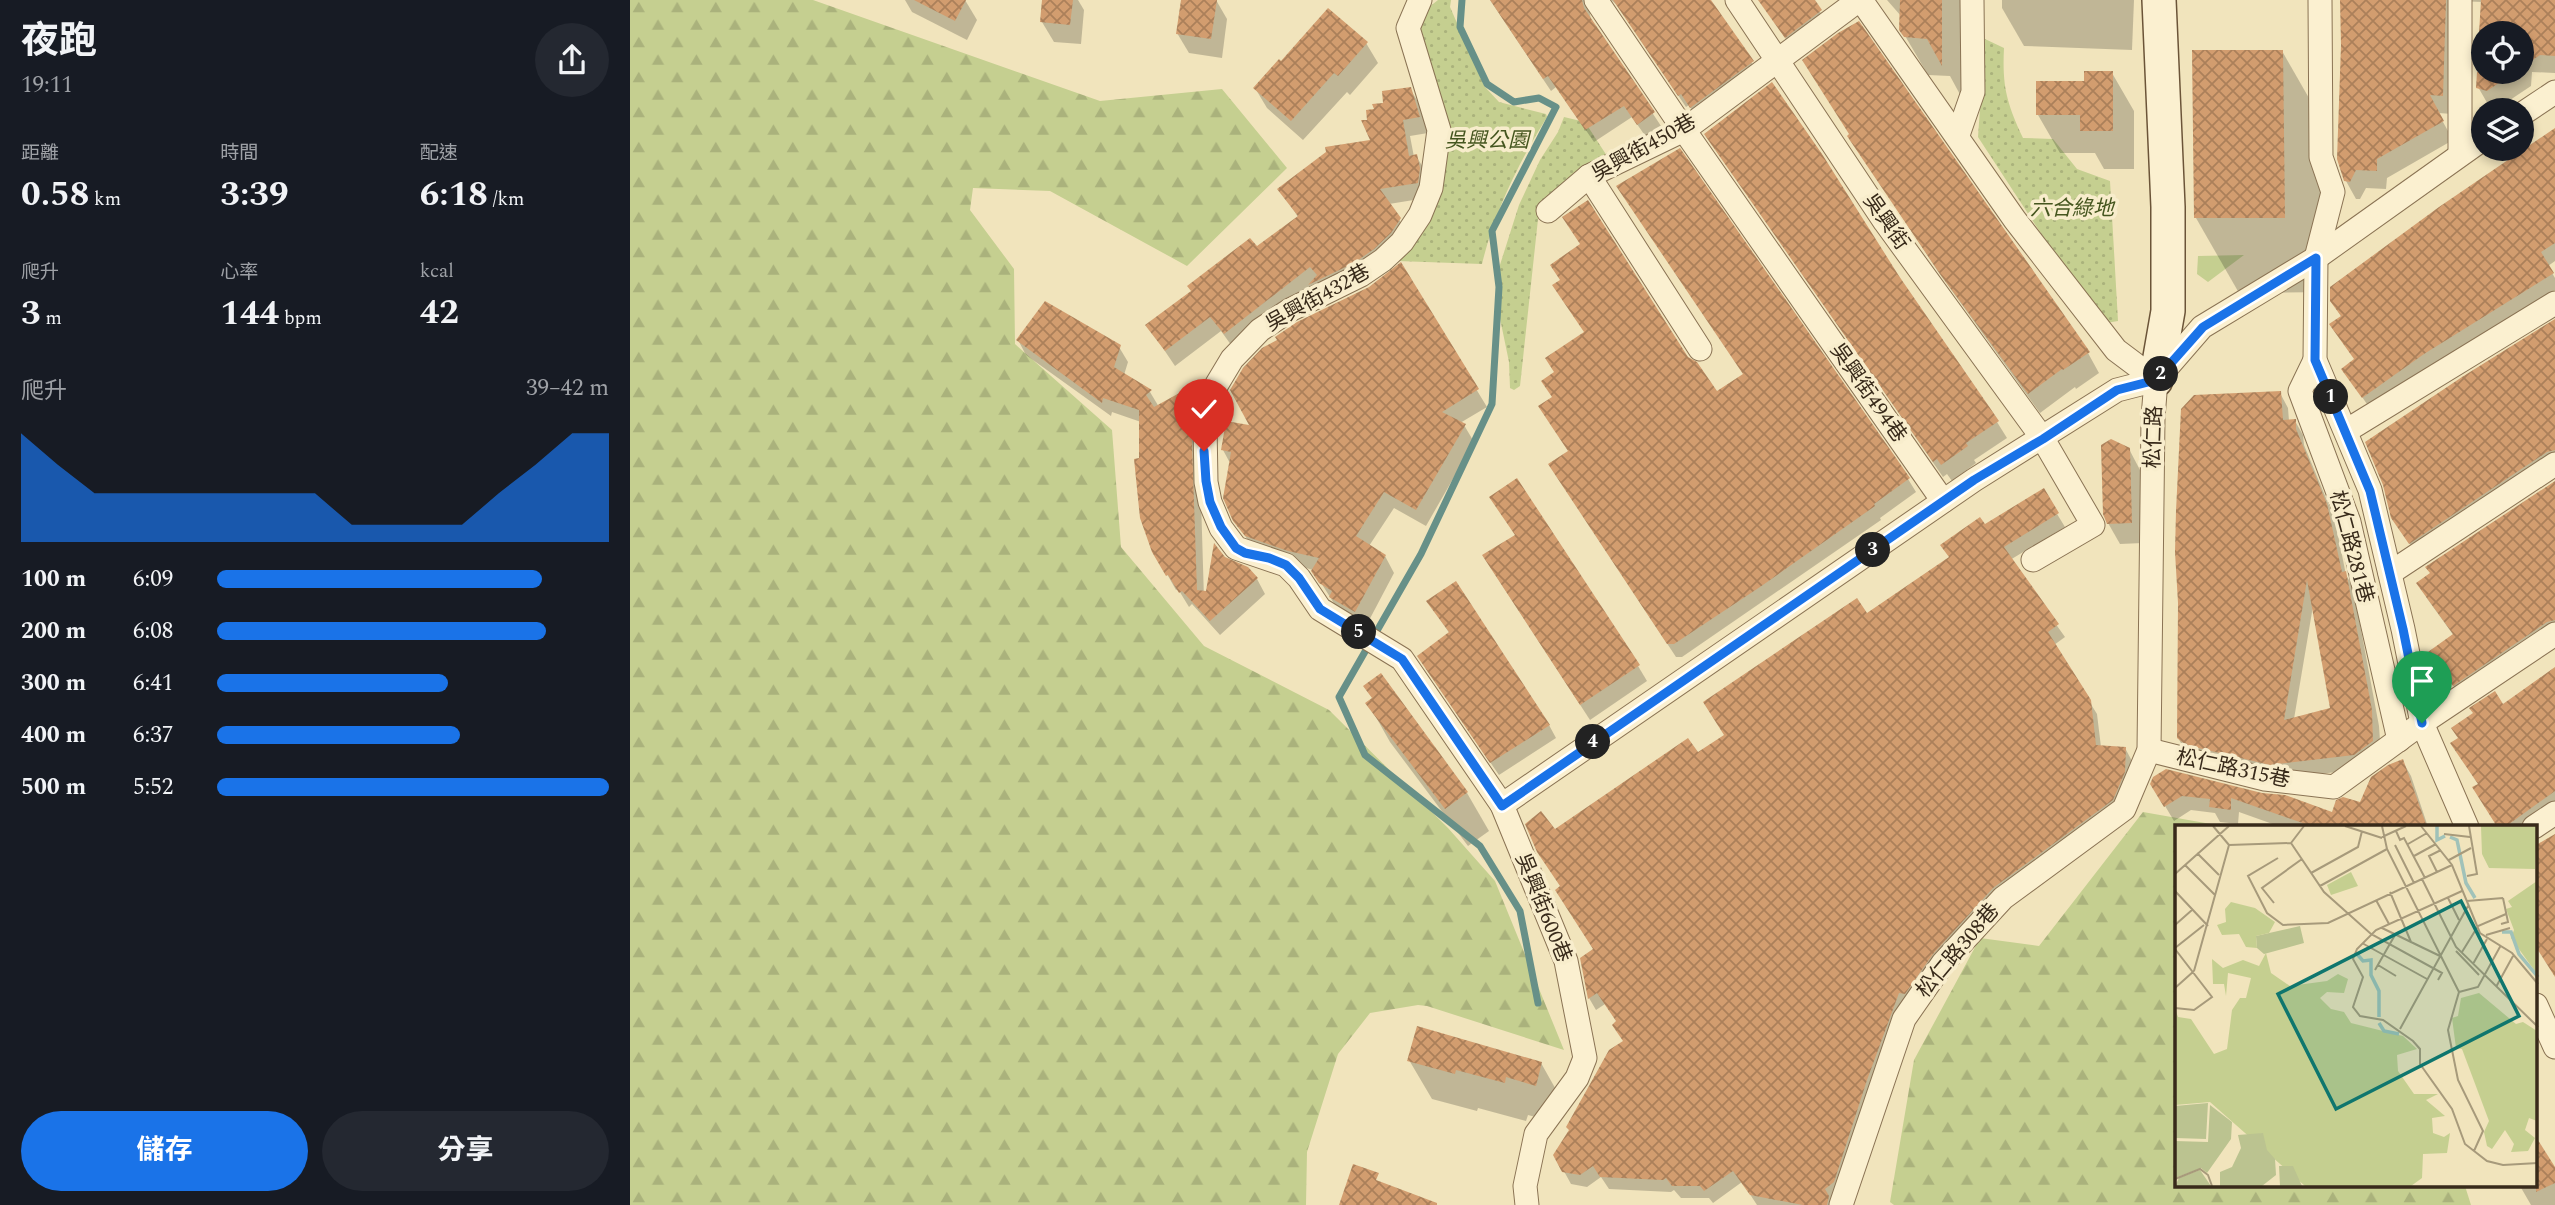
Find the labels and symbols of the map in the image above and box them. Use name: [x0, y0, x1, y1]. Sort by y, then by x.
street label: 吳興街450巷: [1586, 106, 1702, 190]
park label: 吳興公園: [1445, 125, 1532, 157]
street label: 吳興街: [1855, 187, 1917, 257]
park label: 六合綠地: [2030, 193, 2116, 225]
street label: 吳興街432巷: [1260, 256, 1376, 340]
street label: 吳興街494巷: [1822, 337, 1914, 449]
pin: 2: [2144, 356, 2178, 392]
pin: [1174, 379, 1234, 451]
pin: 1: [2314, 380, 2348, 414]
street label: 松仁路: [2137, 405, 2171, 469]
street label: 松仁路281巷: [2321, 487, 2381, 607]
pin: 3: [1856, 532, 1890, 568]
pin: 5: [1342, 614, 1376, 650]
pin: [2392, 651, 2452, 723]
pin: 4: [1576, 724, 1611, 760]
street label: 松仁路315巷: [2173, 741, 2293, 797]
inset map: [2175, 825, 2538, 1188]
street label: 吳興街600巷: [1507, 848, 1579, 968]
street label: 松仁路308巷: [1909, 896, 2007, 1006]

